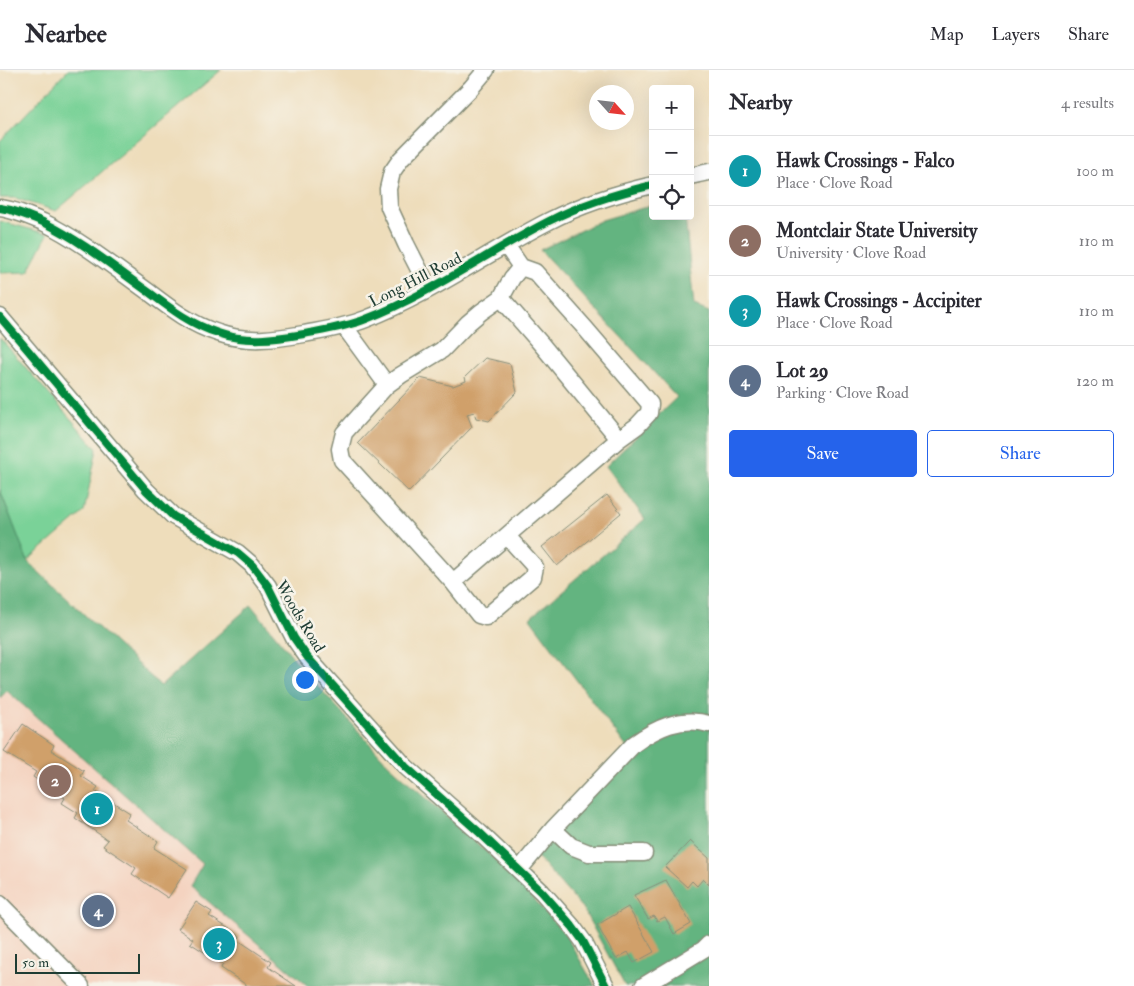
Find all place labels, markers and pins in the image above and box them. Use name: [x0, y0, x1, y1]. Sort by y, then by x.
pin: 2: [39, 762, 71, 800]
pin: 1: [81, 790, 113, 828]
pin: 4: [82, 892, 114, 930]
pin: 3: [203, 925, 235, 963]

